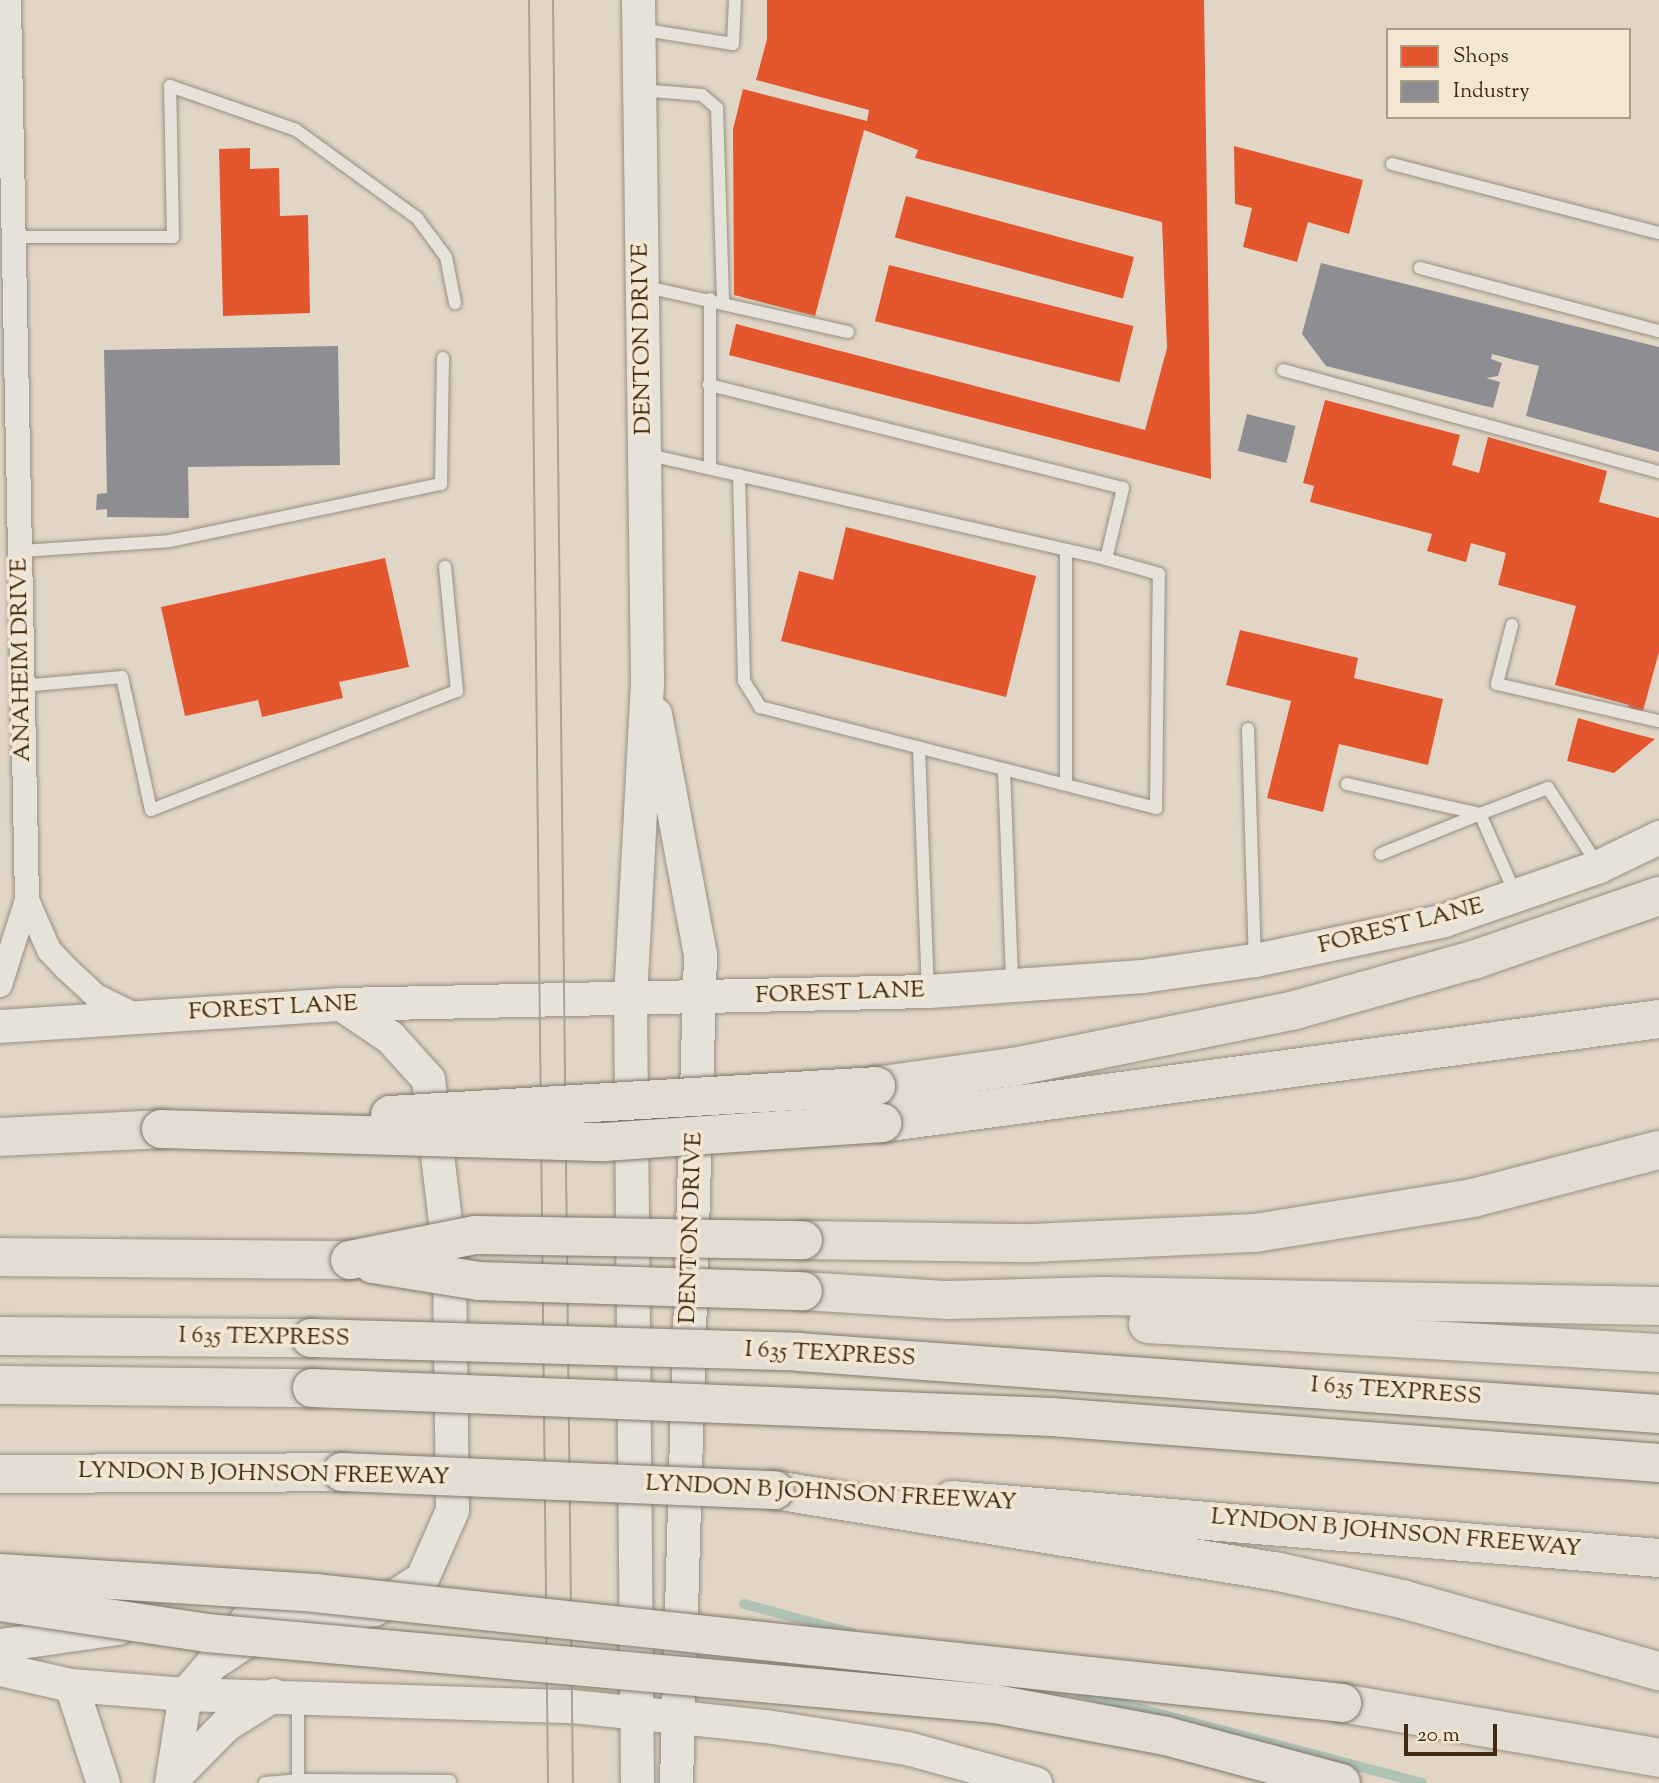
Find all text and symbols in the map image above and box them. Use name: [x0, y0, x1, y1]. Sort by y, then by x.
legend: [1386, 28, 1631, 119]
text: Shops: [1453, 42, 1509, 72]
text: Industry: [1453, 77, 1530, 107]
street label: DENTON DRIVE: [627, 243, 659, 435]
street label: ANAHEIM DRIVE: [6, 558, 38, 762]
street label: FOREST LANE: [1315, 893, 1487, 961]
street label: FOREST LANE: [755, 977, 925, 1011]
street label: FOREST LANE: [188, 990, 358, 1028]
street label: DENTON DRIVE: [674, 1132, 710, 1324]
street label: I 635 TEXPRESS: [178, 1322, 350, 1354]
street label: I 635 TEXPRESS: [744, 1336, 916, 1374]
street label: I 635 TEXPRESS: [1310, 1372, 1482, 1412]
street label: LYNDON B JOHNSON FREEWAY: [78, 1457, 450, 1493]
street label: LYNDON B JOHNSON FREEWAY: [645, 1470, 1017, 1518]
street label: LYNDON B JOHNSON FREEWAY: [1210, 1503, 1582, 1565]
scale bar: [1407, 1710, 1500, 1754]
text: 20 m: [1417, 1721, 1460, 1751]

